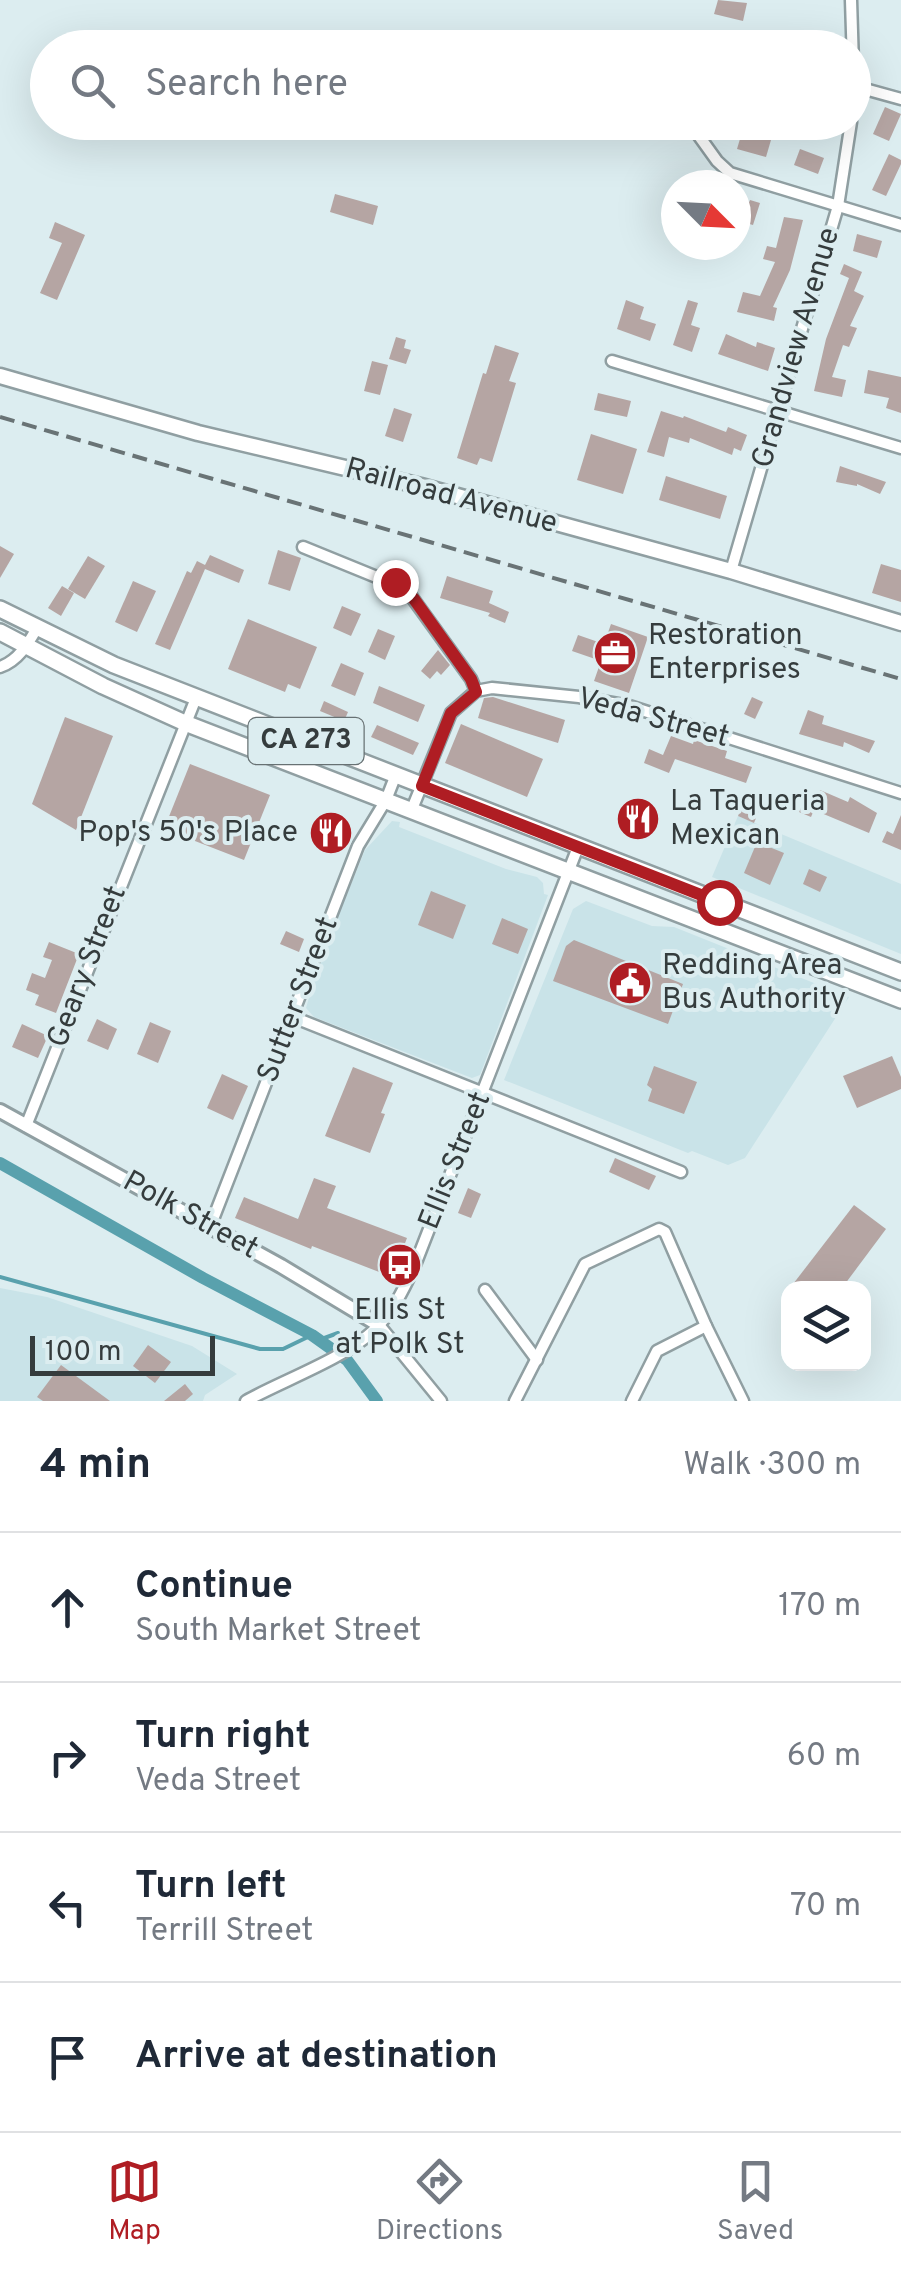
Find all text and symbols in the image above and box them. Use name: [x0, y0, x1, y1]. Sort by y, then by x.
search box: [30, 30, 871, 140]
icon: search: [65, 58, 120, 113]
text: Search here: [145, 61, 348, 110]
north arrow: [661, 170, 751, 260]
street label: Grandview Avenue: [745, 223, 849, 473]
street label: Railroad Avenue: [341, 451, 561, 543]
route end: [373, 560, 419, 606]
place label: Restoration Enterprises: [648, 618, 803, 689]
office icon: Restoration Enterprises: [592, 630, 638, 676]
street label: Veda Street: [573, 681, 733, 757]
road number: CA 273: [248, 718, 364, 764]
place label: La Taqueria Mexican: [670, 784, 825, 855]
restaurant icon: La Taqueria Mexican: [615, 796, 661, 842]
restaurant icon: Pop's 50's Place: [308, 810, 354, 856]
place label: Pop's 50's Place: [78, 815, 298, 852]
route start: [697, 880, 743, 926]
street label: Geary Street: [40, 881, 136, 1053]
street label: Sutter Street: [250, 912, 348, 1088]
place label: Redding Area Bus Authority: [662, 948, 846, 1019]
public building icon: Redding Area Bus Authority: [607, 960, 653, 1006]
street label: Ellis Street: [412, 1087, 500, 1235]
street label: Polk Street: [116, 1164, 264, 1268]
bus stop icon: Ellis St at Polk St: [377, 1242, 423, 1288]
map controls: [781, 1281, 871, 1371]
button: layers: [781, 1281, 871, 1371]
place label: Ellis St at Polk St: [335, 1293, 465, 1364]
scale bar: [30, 1331, 215, 1376]
text: 100 m: [45, 1335, 121, 1371]
text: 4 min: [40, 1440, 151, 1493]
text: Walk · 300 m: [683, 1446, 861, 1486]
text: Continue: [135, 1563, 293, 1612]
icon: ahead: [40, 1580, 95, 1635]
text: 170 m: [778, 1587, 861, 1627]
text: South Market Street: [135, 1612, 421, 1652]
text: Turn right: [135, 1713, 310, 1762]
icon: right: [40, 1730, 95, 1785]
text: 60 m: [787, 1737, 861, 1777]
text: Veda Street: [135, 1762, 301, 1802]
text: Turn left: [135, 1863, 287, 1912]
icon: left: [40, 1880, 95, 1935]
text: 70 m: [790, 1887, 861, 1927]
text: Terrill Street: [135, 1912, 313, 1952]
icon: arrive: [40, 2030, 95, 2085]
text: Arrive at destination: [135, 2033, 498, 2082]
tab: Map: [107, 2154, 162, 2250]
tab: Directions: [376, 2154, 503, 2250]
tab: Saved: [717, 2154, 794, 2250]

